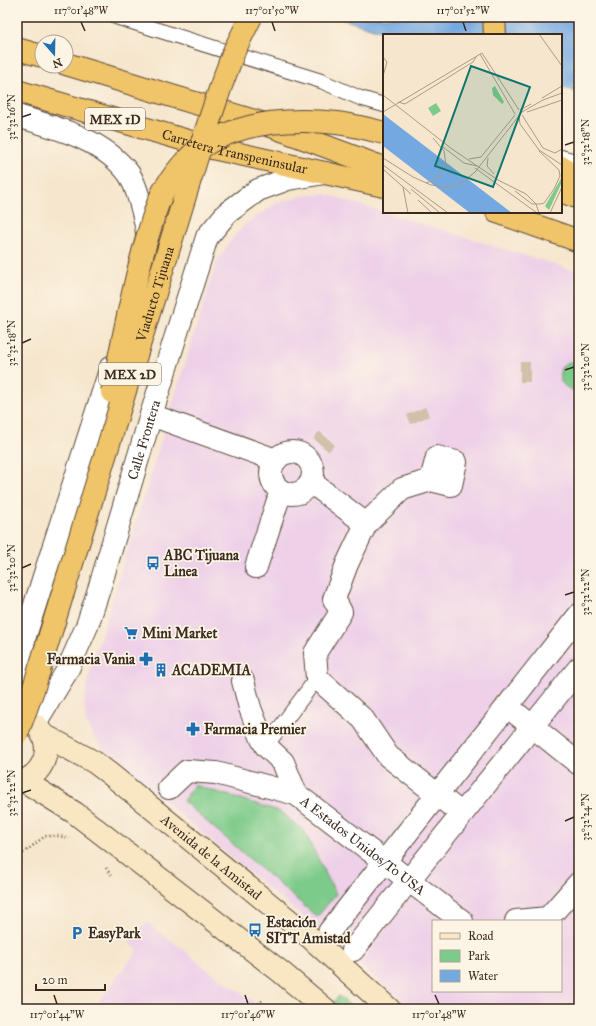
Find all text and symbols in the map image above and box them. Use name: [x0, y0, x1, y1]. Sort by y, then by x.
text: 117°01'48"W: [54, 5, 109, 17]
text: 117°01'50"W: [245, 5, 299, 17]
text: 117°01'52"W: [437, 5, 490, 17]
north arrow: [34, 34, 74, 74]
inset map: [383, 34, 562, 213]
text: N: [50, 55, 64, 71]
text: 32°32'16"N: [6, 93, 18, 140]
road number: MEX 1D: [85, 108, 145, 130]
text: 32°32'18"N: [580, 118, 592, 165]
street label: Carretera Transpeninsular: [160, 126, 310, 178]
street label: Viaducto Tijuana: [132, 244, 178, 345]
text: 32°32'18"N: [6, 319, 18, 366]
text: 32°32'20"N: [580, 343, 592, 391]
road number: MEX 2D: [99, 363, 161, 385]
street label: Calle Frontera: [124, 398, 164, 482]
text: 32°32'20"N: [6, 544, 18, 592]
place label: ABC Tijuana Linea: [163, 547, 240, 580]
bus stop icon: ABC Tijuana Linea: [145, 555, 161, 571]
text: 32°32'22"N: [580, 568, 592, 615]
supermarket icon: Mini Market: [123, 625, 139, 641]
place label: Mini Market: [142, 625, 217, 642]
place label: Farmacia Vania: [47, 651, 136, 668]
pharmacy icon: Farmacia Vania: [138, 651, 154, 667]
building icon: ACADEMIA: [153, 662, 169, 678]
place label: ACADEMIA: [171, 662, 251, 679]
pharmacy icon: Farmacia Premier: [185, 721, 201, 737]
place label: Farmacia Premier: [204, 721, 307, 738]
text: 32°32'22"N: [6, 769, 18, 816]
street label: A Estados Unidos/To USA: [296, 792, 429, 899]
text: 32°32'24"N: [580, 793, 592, 841]
street label: Avenida de la Amistad: [156, 810, 265, 903]
place label: Estación SITT Amistad: [266, 914, 351, 947]
legend: [432, 920, 562, 992]
bus stop icon: Estación SITT Amistad: [247, 922, 263, 938]
parking icon: EasyPark: [69, 925, 85, 941]
place label: EasyPark: [88, 925, 141, 943]
text: Road: [468, 929, 494, 943]
text: Park: [468, 949, 490, 963]
scale bar: [36, 966, 105, 992]
text: Water: [468, 969, 498, 983]
text: 20 m: [42, 973, 68, 987]
text: 117°01'44"W: [30, 1009, 85, 1021]
text: 117°01'46"W: [221, 1009, 275, 1021]
text: 117°01'48"W: [412, 1009, 467, 1021]

